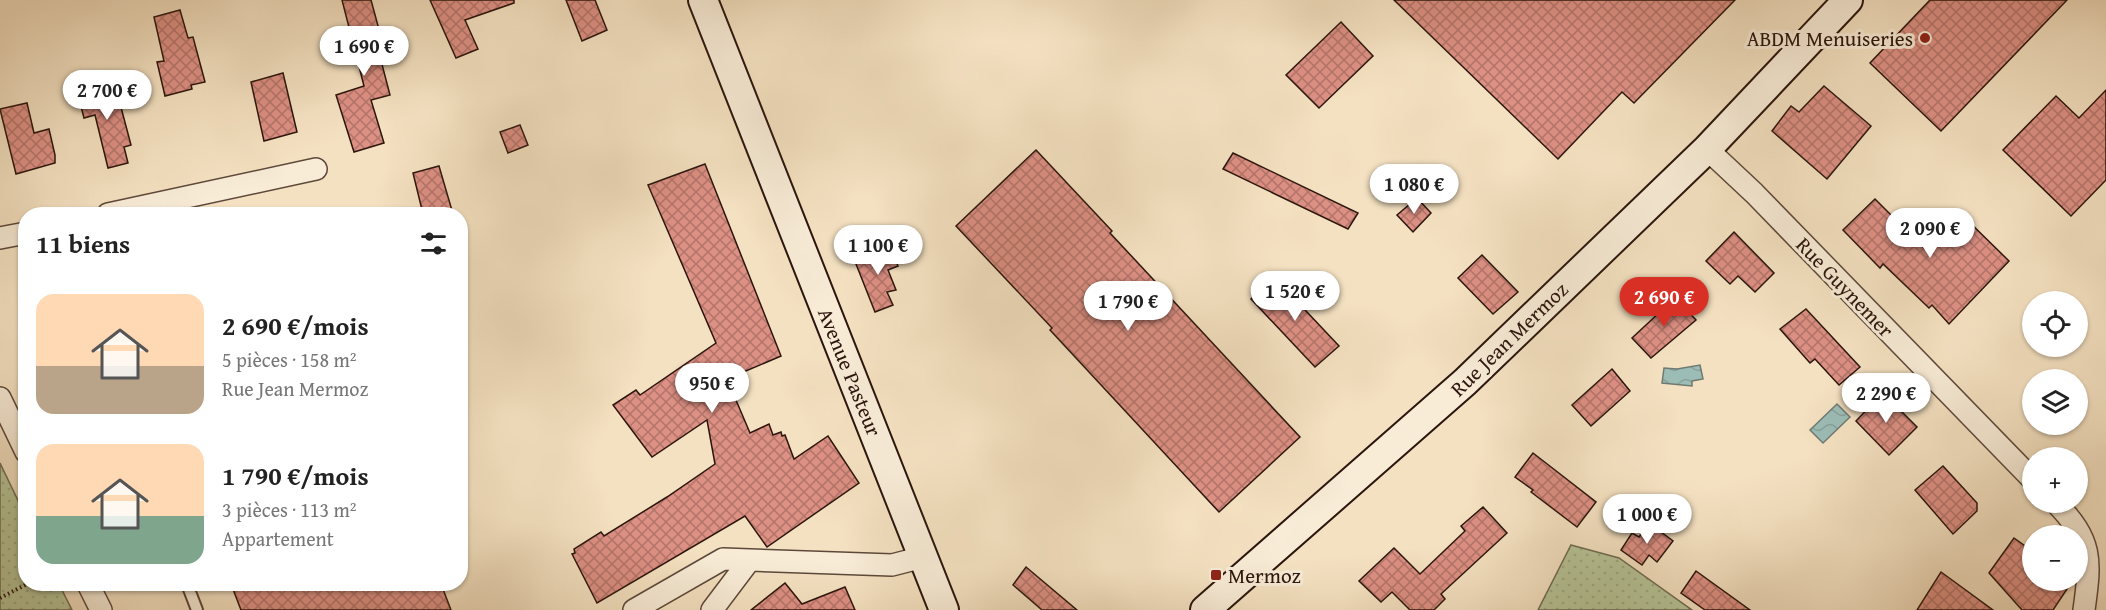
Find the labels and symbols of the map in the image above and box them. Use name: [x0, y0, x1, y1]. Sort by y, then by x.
place label: ABDM Menuiseries: [1747, 23, 1913, 54]
pin: 1 690 €: [309, 26, 419, 77]
marker: ABDM Menuiseries: [1918, 31, 1932, 45]
pin: 2 700 €: [52, 70, 162, 121]
pin: 1 080 €: [1359, 164, 1469, 215]
pin: 2 090 €: [1875, 208, 1985, 259]
pin: 1 100 €: [823, 225, 933, 276]
street label: Rue Guynemer: [1789, 230, 1901, 345]
pin: 1 520 €: [1240, 271, 1350, 322]
street label: Rue Jean Mermoz: [1443, 275, 1575, 403]
pin: 2 690 €: [1609, 277, 1719, 328]
pin: 1 790 €: [1073, 281, 1183, 332]
street label: Avenue Pasteur: [810, 303, 890, 441]
pin: 950 €: [670, 363, 754, 414]
pin: 2 290 €: [1831, 373, 1941, 424]
pin: 1 000 €: [1592, 494, 1702, 545]
place label: Mermoz: [1228, 560, 1301, 591]
marker: Mermoz: [1209, 568, 1223, 582]

